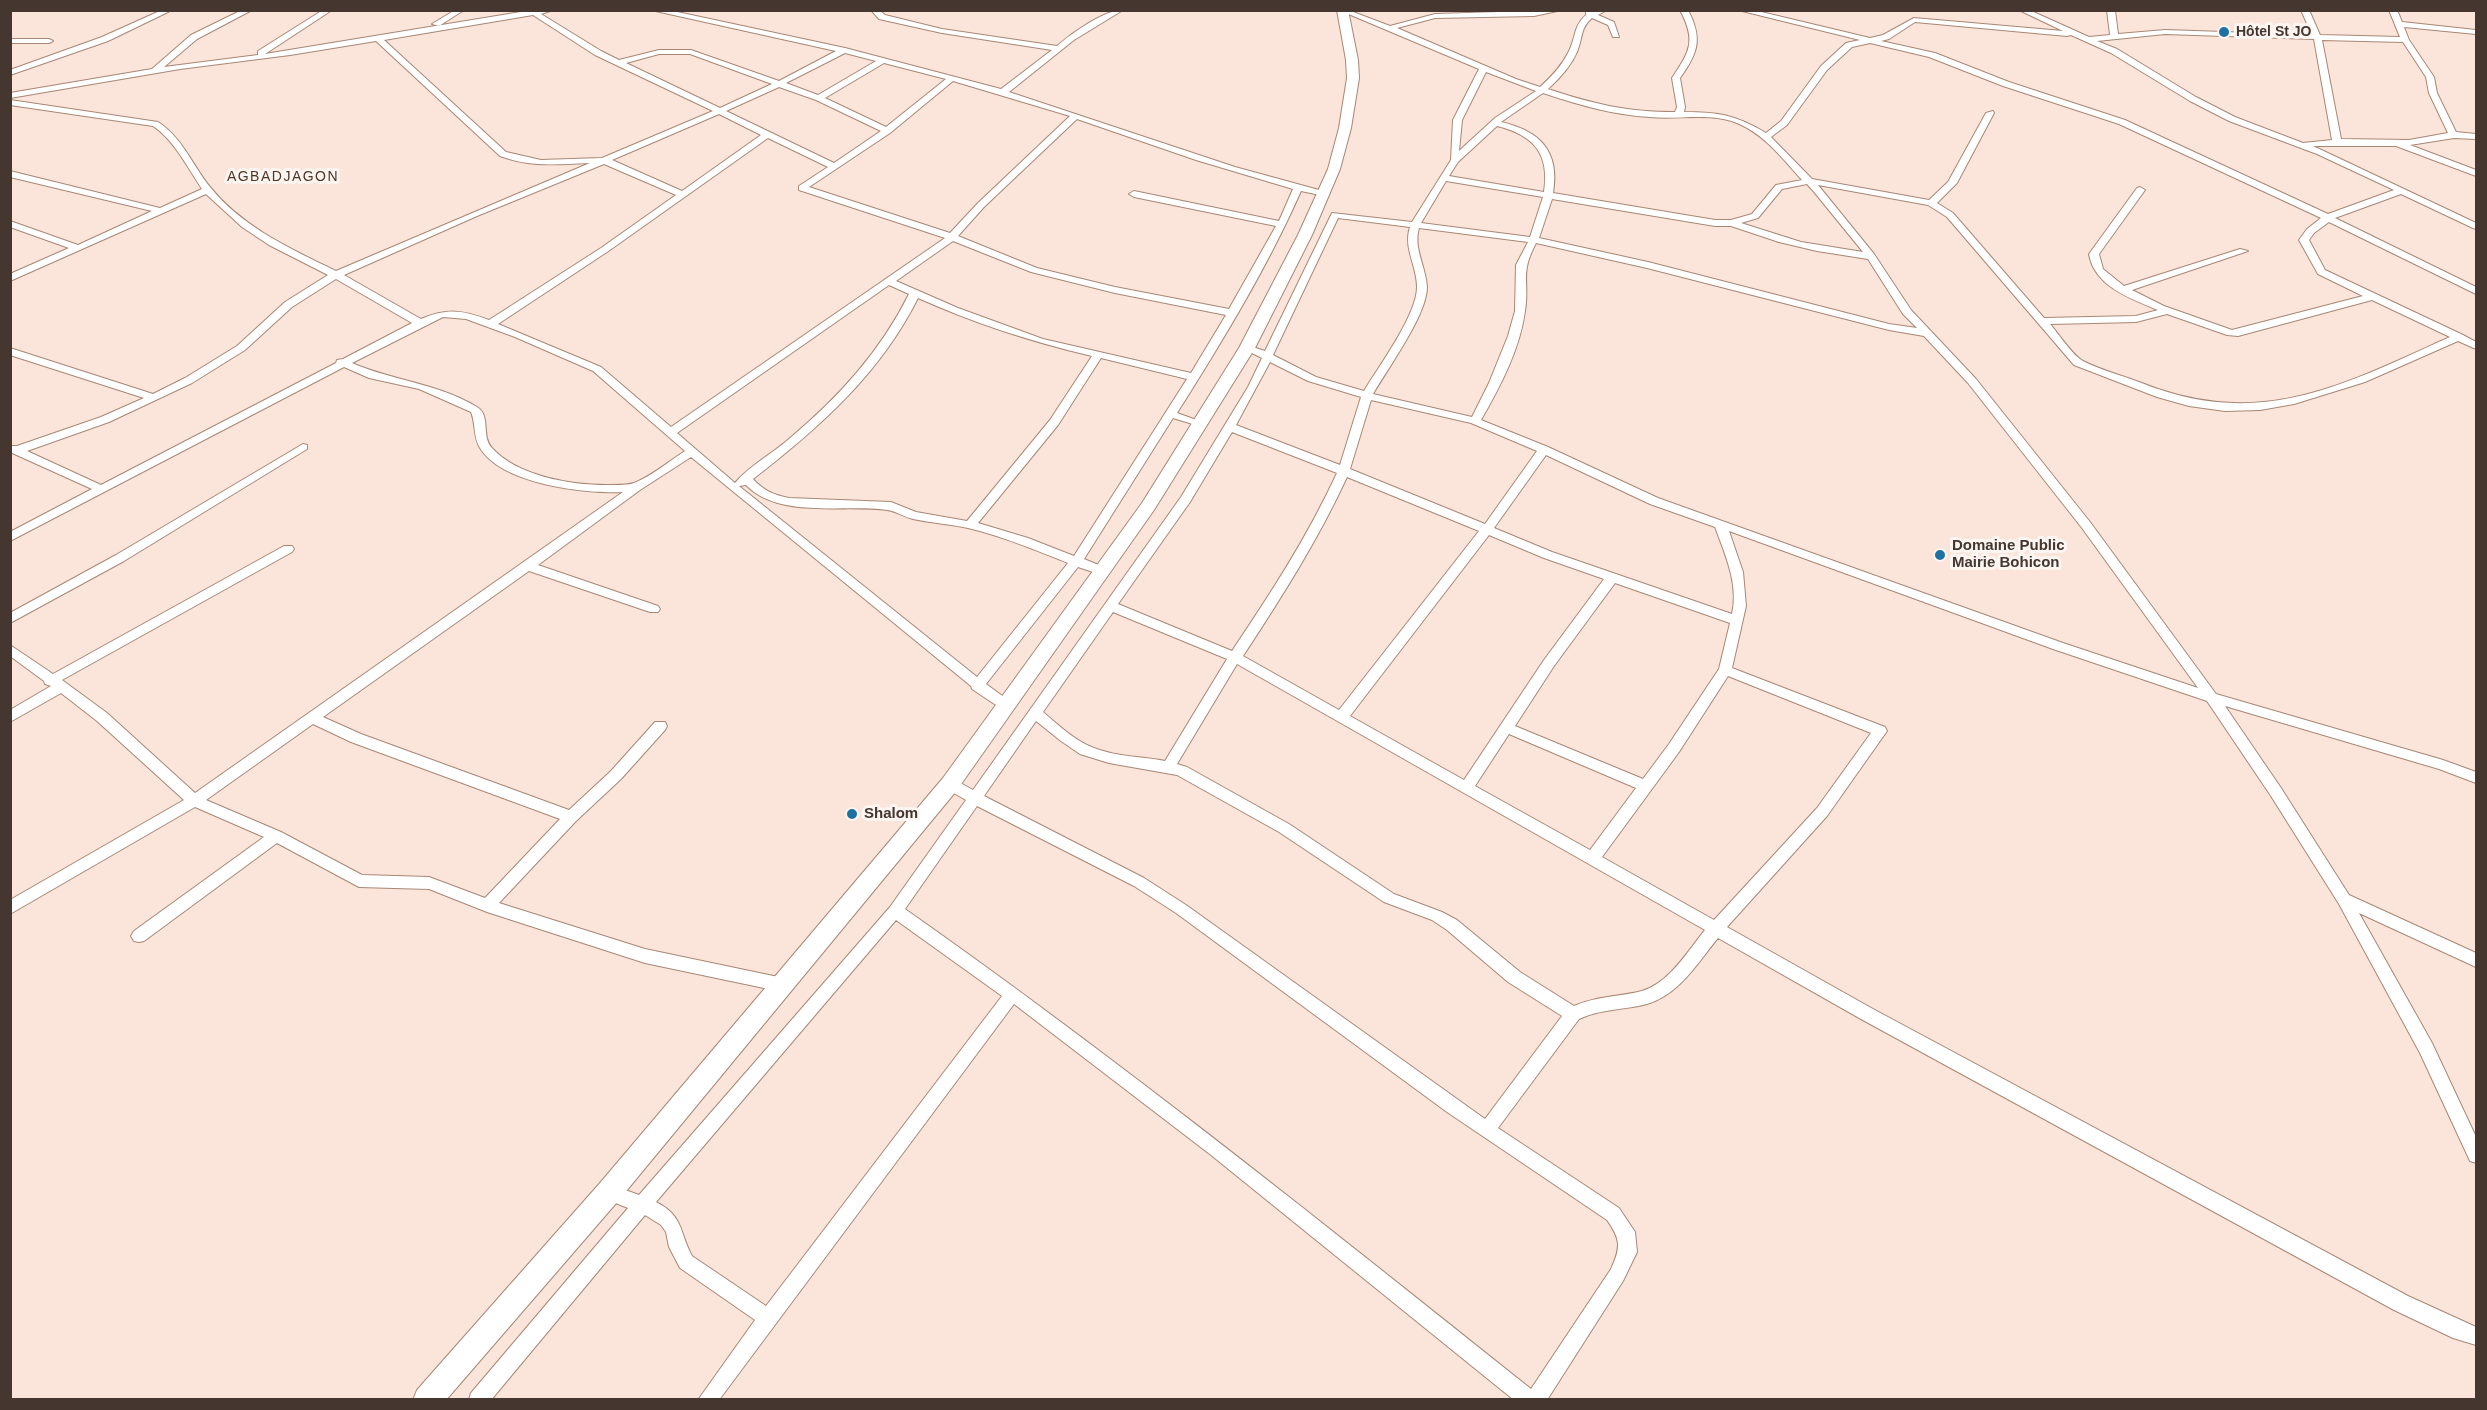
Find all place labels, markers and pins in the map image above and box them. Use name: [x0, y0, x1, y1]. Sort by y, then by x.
place label: Hôtel St JO: [2236, 24, 2311, 40]
marker: Hôtel St JO: [2217, 25, 2231, 39]
place label: Domaine Public Mairie Bohicon: [1952, 537, 2065, 572]
marker: Domaine Public Mairie Bohicon: [1933, 548, 1947, 562]
place label: Shalom: [864, 805, 918, 823]
marker: Shalom: [845, 807, 859, 821]

